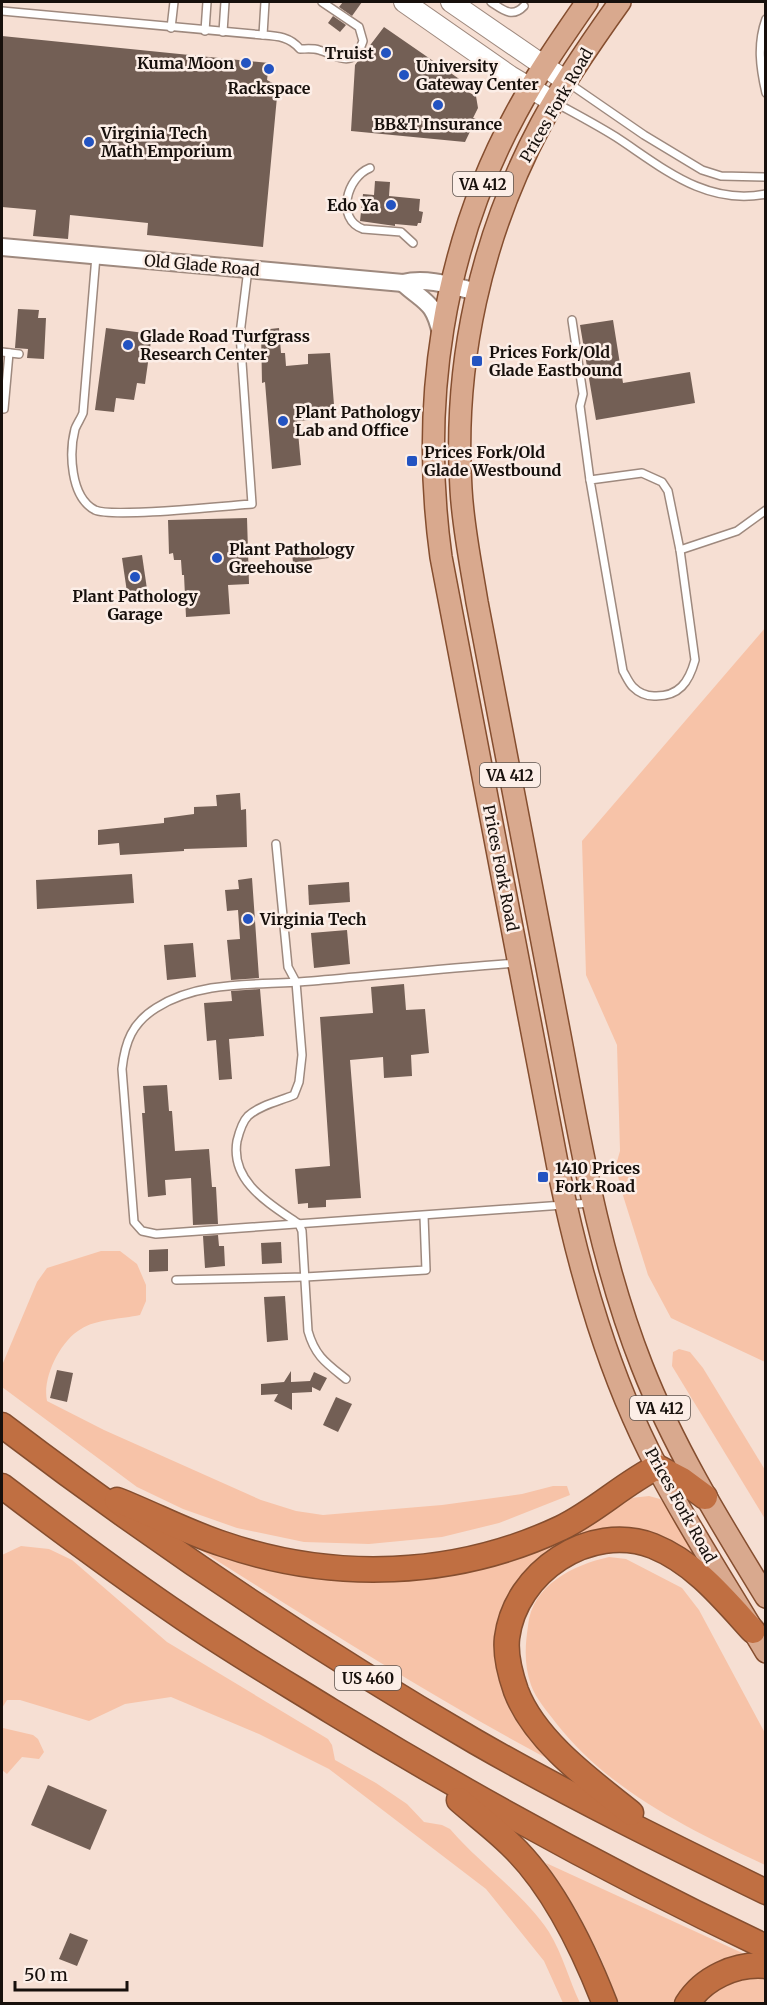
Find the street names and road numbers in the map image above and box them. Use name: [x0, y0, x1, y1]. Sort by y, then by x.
street label: Prices Fork Road: [515, 44, 597, 166]
road number: VA 412: [453, 172, 513, 196]
street label: Old Glade Road: [144, 250, 261, 280]
road number: VA 412: [480, 763, 540, 787]
street label: Prices Fork Road: [479, 803, 523, 933]
road number: VA 412: [630, 1396, 690, 1420]
street label: Prices Fork Road: [641, 1444, 721, 1566]
road number: US 460: [335, 1666, 401, 1690]

